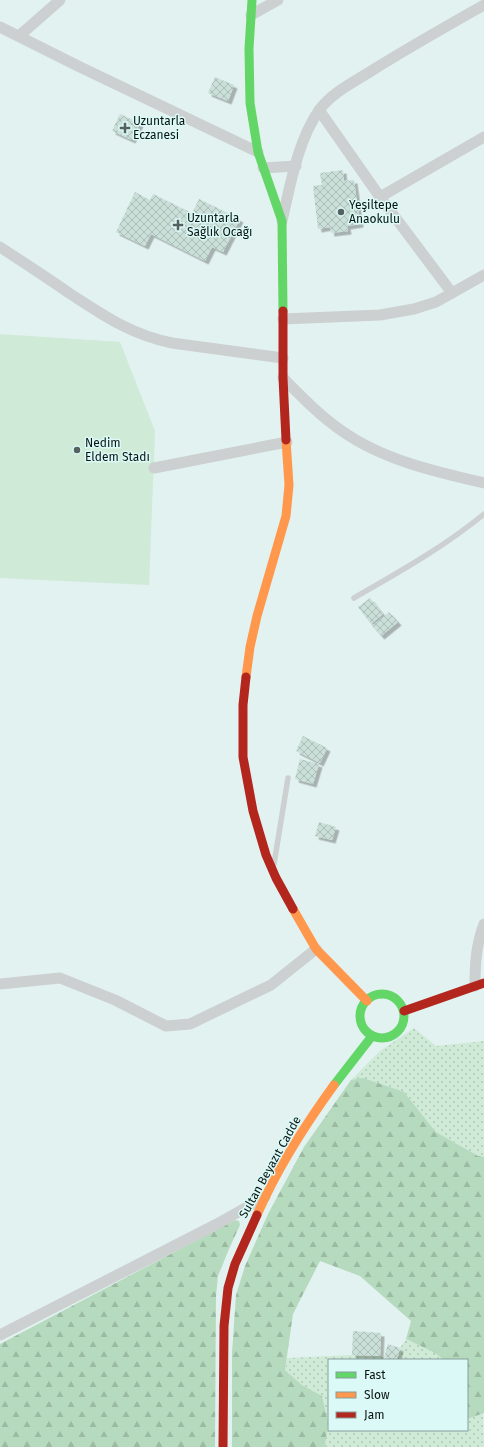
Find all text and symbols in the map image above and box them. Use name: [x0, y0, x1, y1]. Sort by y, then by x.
place label: Uzuntarla Eczanesi: [133, 114, 185, 142]
marker: Uzuntarla Eczanesi: [120, 123, 130, 133]
place label: Yeşiltepe Anaokulu: [349, 198, 400, 226]
marker: Yeşiltepe Anaokulu: [336, 207, 346, 217]
place label: Uzuntarla Sağlık Ocağı: [187, 211, 252, 239]
marker: Uzuntarla Sağlık Ocağı: [172, 219, 184, 231]
place label: Nedim Eldem Stadı: [85, 436, 150, 464]
marker: Nedim Eldem Stadı: [72, 445, 82, 455]
street label: Sultan Beyazıt Cadde: [236, 1114, 304, 1220]
legend: [328, 1359, 468, 1431]
text: Fast: [364, 1368, 386, 1382]
text: Slow: [364, 1388, 390, 1402]
text: Jam: [364, 1408, 384, 1422]

